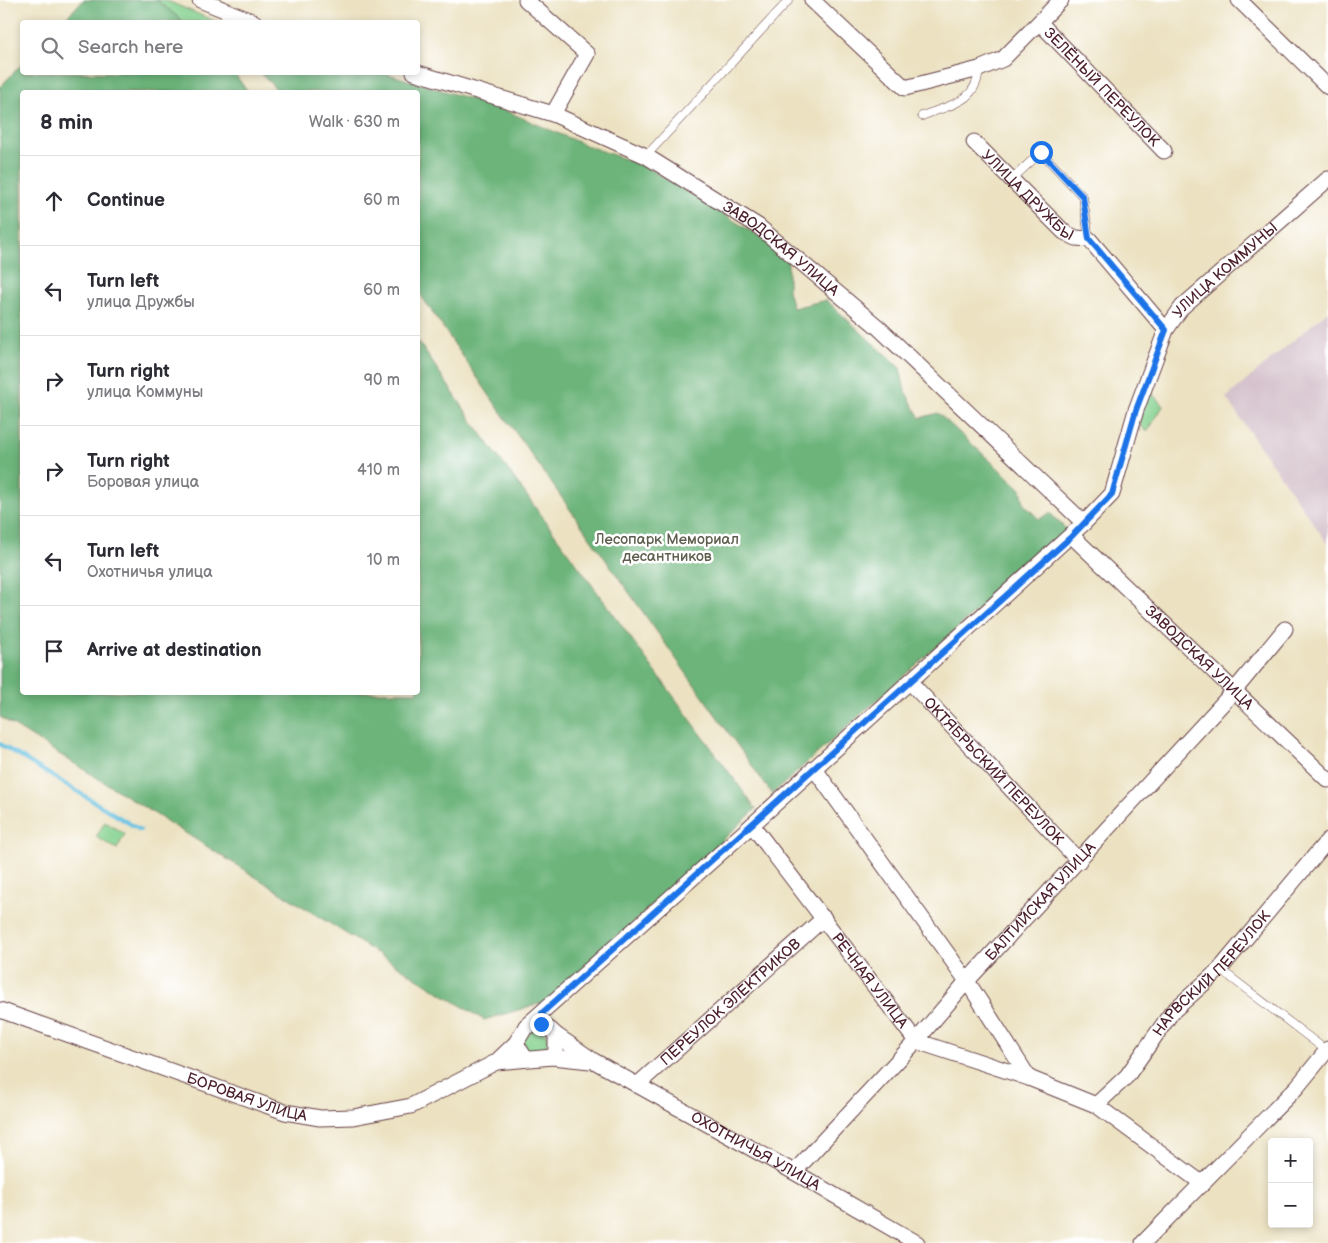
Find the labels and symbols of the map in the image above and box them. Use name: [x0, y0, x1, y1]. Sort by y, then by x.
street label: ЗЕЛЁНЫЙ ПЕРЕУЛОК: [1040, 24, 1164, 151]
route start: [1030, 141, 1053, 164]
street label: УЛИЦА ДРУЖБЫ: [978, 146, 1077, 245]
street label: ЗАВОДСКАЯ УЛИЦА: [719, 197, 844, 300]
street label: УЛИЦА КОММУНЫ: [1168, 218, 1282, 321]
park label: Лесопарк Мемориал десантников: [594, 530, 739, 566]
street label: ЗАВОДСКАЯ УЛИЦА: [1141, 601, 1258, 714]
street label: ОКТЯБРЬСКИЙ ПЕРЕУЛОК: [920, 693, 1068, 849]
street label: БАЛТИЙСКАЯ УЛИЦА: [981, 837, 1100, 965]
street label: НАРВСКИЙ ПЕРЕУЛОК: [1148, 906, 1275, 1040]
street label: РЕЧНАЯ УЛИЦА: [828, 929, 913, 1033]
street label: ПЕРЕУЛОК ЭЛЕКТРИКОВ: [656, 934, 805, 1069]
route end: [530, 1013, 553, 1036]
street label: БОРОВАЯ УЛИЦА: [184, 1068, 309, 1125]
street label: ОХОТНИЧЬЯ УЛИЦА: [687, 1107, 825, 1195]

